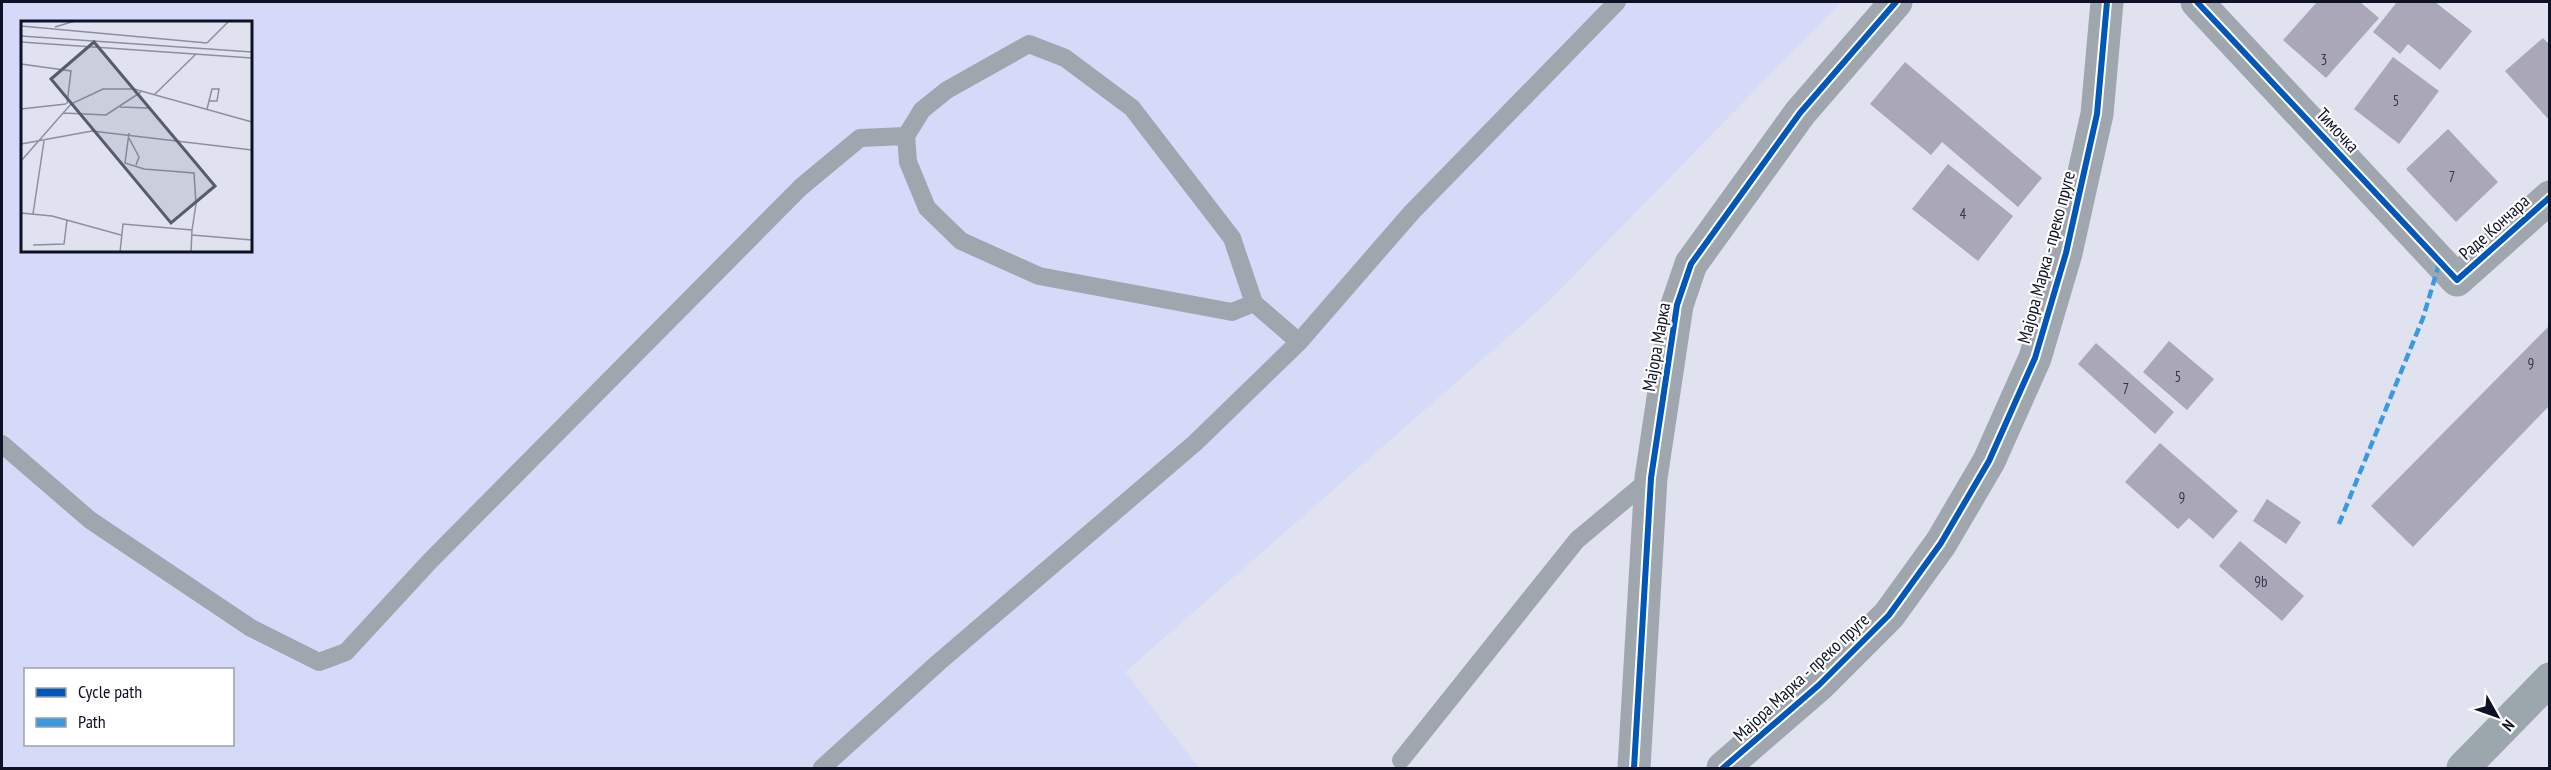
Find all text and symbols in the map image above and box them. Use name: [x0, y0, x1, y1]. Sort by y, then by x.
inset map: [21, 21, 252, 252]
house number: 3: [2321, 50, 2327, 69]
house number: 5: [2393, 91, 2399, 110]
street label: Тимочка: [2312, 103, 2364, 157]
house number: 7: [2449, 167, 2455, 186]
street label: Мајора Марка - преко пруге: [2012, 168, 2080, 346]
street label: Раде Кончара: [2454, 189, 2534, 265]
house number: 4: [1960, 204, 1967, 223]
street label: Мајора Марка: [1637, 301, 1675, 393]
house number: 9: [2528, 354, 2534, 373]
house number: 5: [2175, 367, 2181, 386]
house number: 7: [2123, 379, 2129, 398]
house number: 9: [2179, 488, 2185, 507]
house number: 9b: [2254, 572, 2268, 591]
street label: Мајора Марка - преко пруге: [1728, 608, 1874, 746]
legend: [24, 668, 234, 746]
text: Cycle path: [78, 680, 142, 703]
north arrow: [2467, 686, 2527, 746]
text: Path: [78, 710, 106, 733]
text: N: [2498, 716, 2519, 735]

